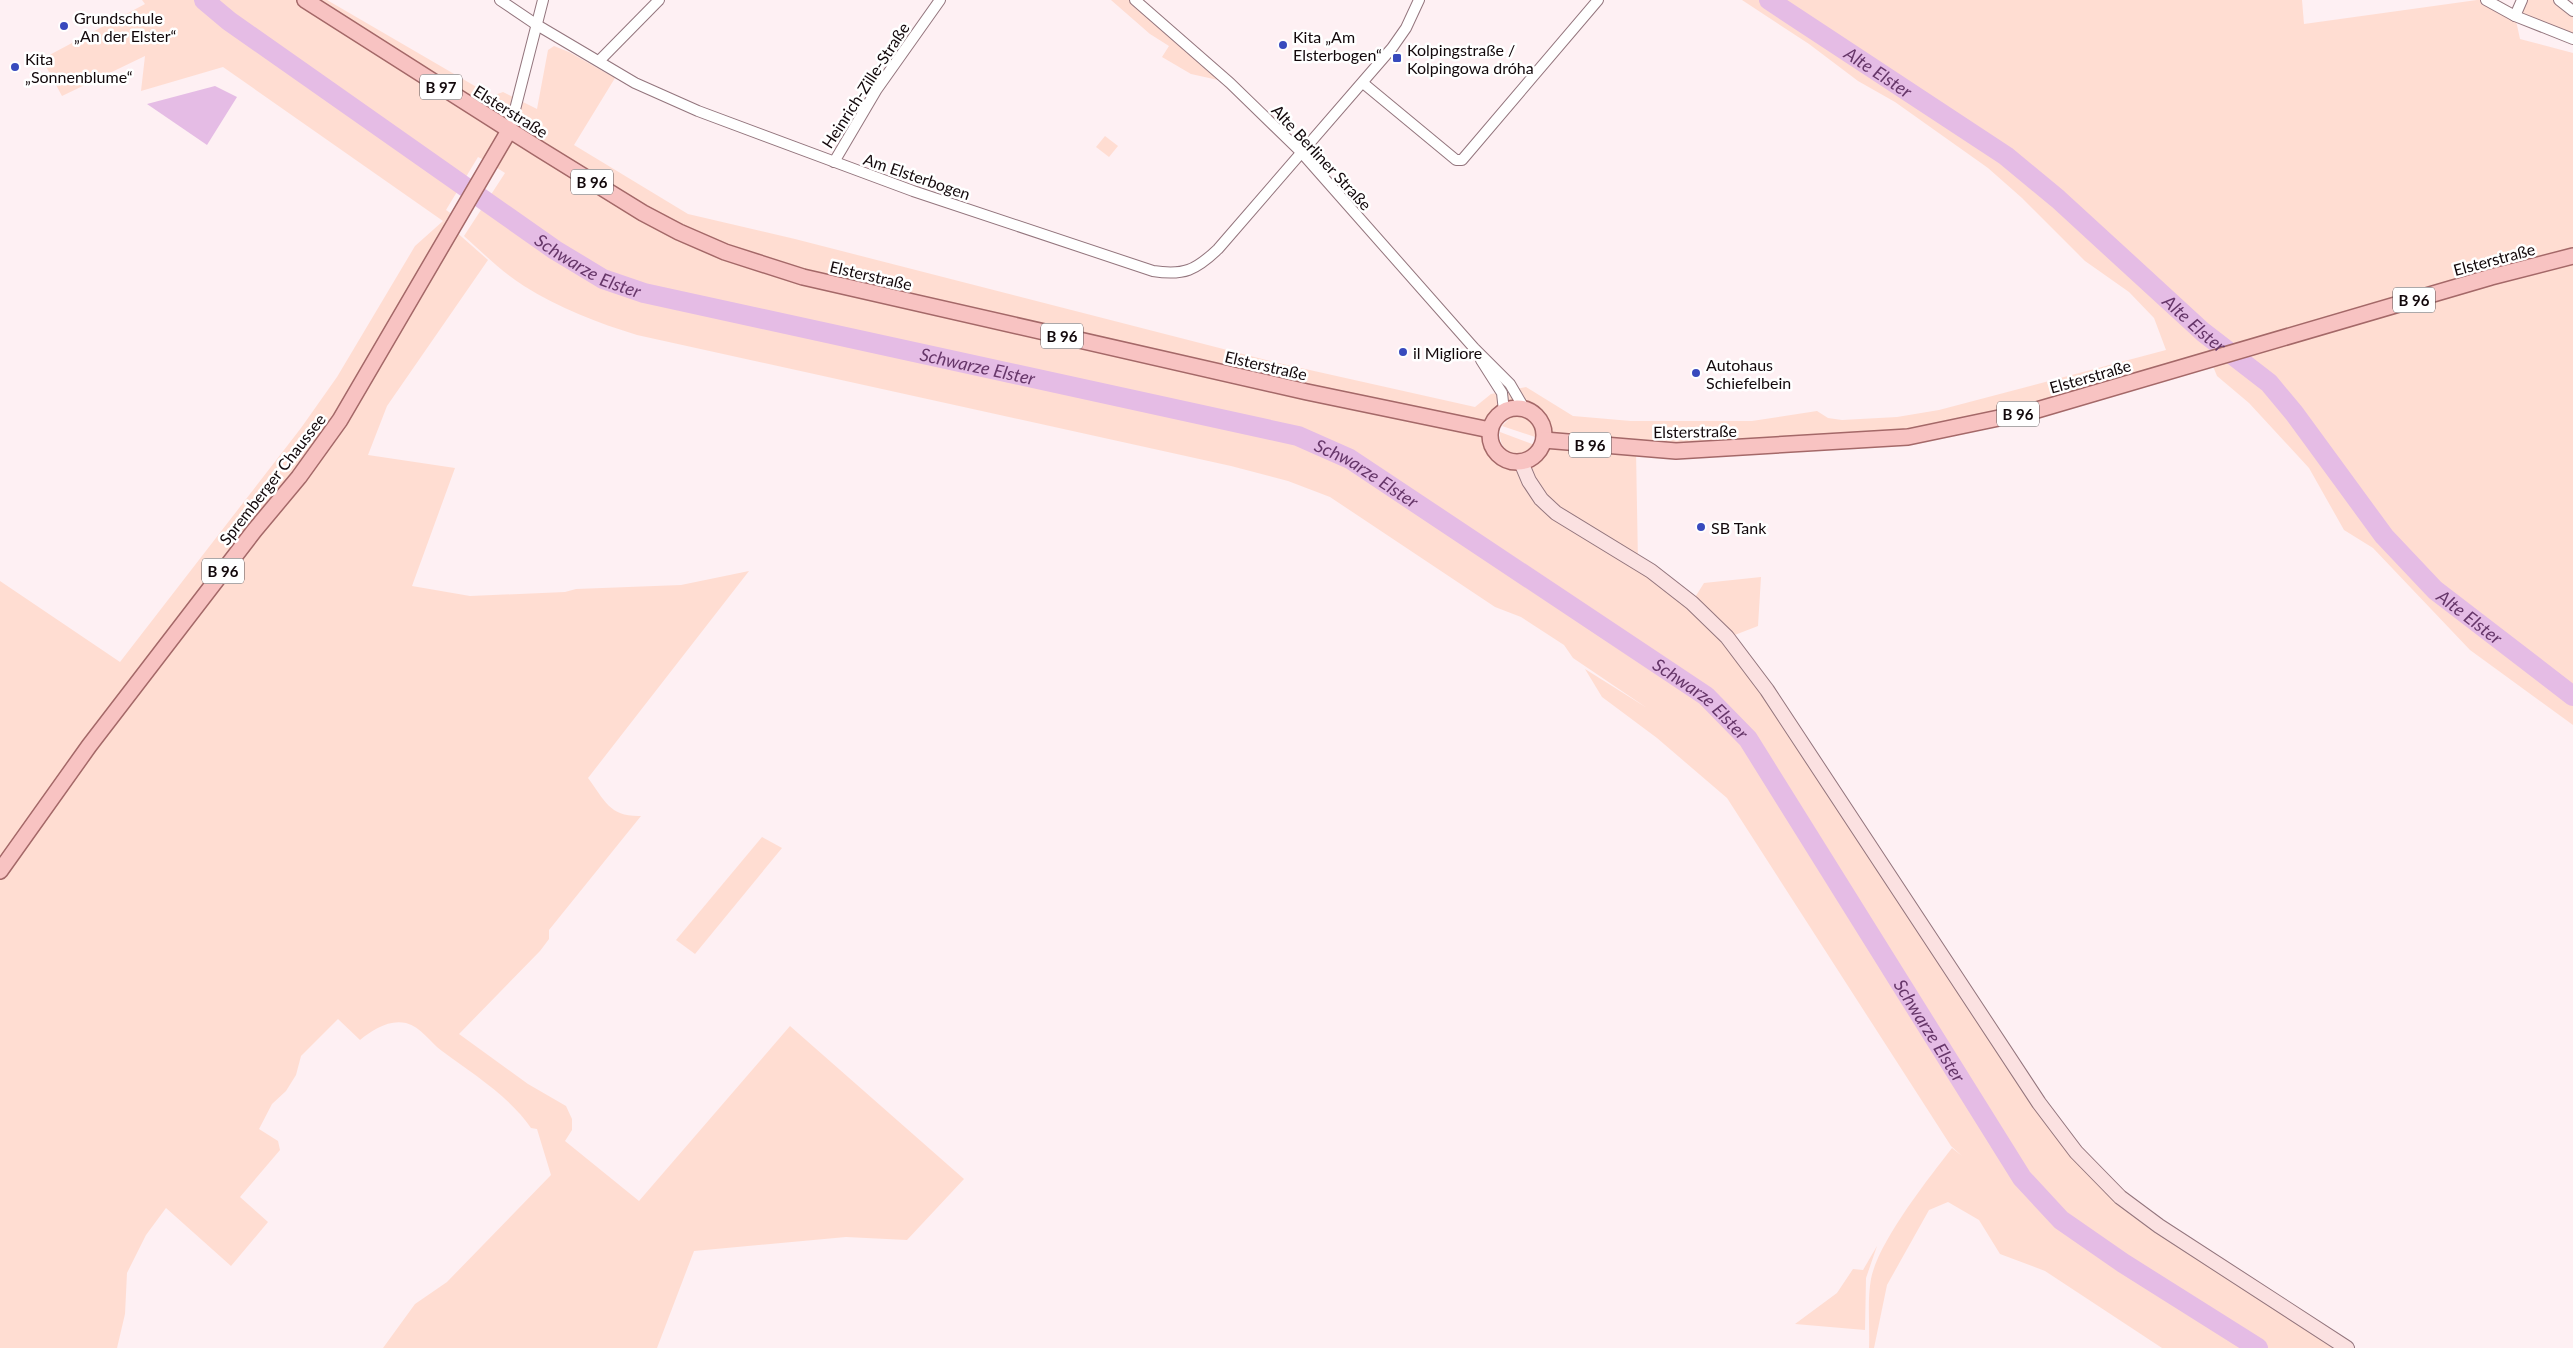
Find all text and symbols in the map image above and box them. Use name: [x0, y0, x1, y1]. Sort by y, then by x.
place label: Grundschule „An der Elster“: [74, 8, 177, 45]
street label: Heinrich-Zille-Straße: [817, 19, 913, 151]
marker: Grundschule „An der Elster“: [58, 20, 70, 32]
place label: Kita „Am Elsterbogen“: [1293, 27, 1382, 64]
marker: Kita „Am Elsterbogen“: [1277, 39, 1289, 51]
place label: Kolpingstraße / Kolpingowa dróha: [1407, 40, 1534, 77]
water label: Alte Elster: [1840, 41, 1917, 103]
place label: Kita „Sonnenblume“: [25, 49, 133, 86]
marker: Kolpingstraße / Kolpingowa dróha: [1391, 52, 1403, 64]
marker: Kita „Sonnenblume“: [9, 61, 21, 73]
road number: B 97: [420, 74, 462, 100]
street label: Elsterstraße: [470, 81, 552, 141]
street label: Alte Berliner Straße: [1268, 100, 1376, 214]
street label: Am Elsterbogen: [861, 149, 973, 203]
road number: B 96: [571, 170, 613, 194]
water label: Schwarze Elster: [531, 229, 645, 302]
street label: Elsterstraße: [2451, 239, 2537, 279]
street label: Elsterstraße: [828, 256, 914, 294]
road number: B 96: [2393, 288, 2435, 312]
water label: Alte Elster: [2158, 289, 2231, 357]
road number: B 96: [1041, 324, 1083, 348]
water label: Schwarze Elster: [918, 343, 1038, 389]
place label: il Migliore: [1413, 343, 1482, 362]
street label: Elsterstraße: [1223, 346, 1309, 384]
marker: il Migliore: [1397, 346, 1409, 358]
place label: Autohaus Schiefelbein: [1706, 355, 1791, 392]
street label: Elsterstraße: [2047, 355, 2133, 397]
marker: Autohaus Schiefelbein: [1690, 367, 1702, 379]
road number: B 96: [1997, 402, 2039, 426]
street label: Spremberger Chaussee: [215, 410, 329, 548]
street label: Elsterstraße: [1653, 421, 1737, 441]
road number: B 96: [1569, 432, 1611, 458]
water label: Schwarze Elster: [1311, 434, 1423, 513]
place label: SB Tank: [1711, 518, 1767, 537]
marker: SB Tank: [1695, 521, 1707, 533]
road number: B 96: [202, 558, 244, 584]
water label: Alte Elster: [2432, 584, 2507, 649]
water label: Schwarze Elster: [1649, 653, 1754, 744]
water label: Schwarze Elster: [1890, 975, 1971, 1087]

